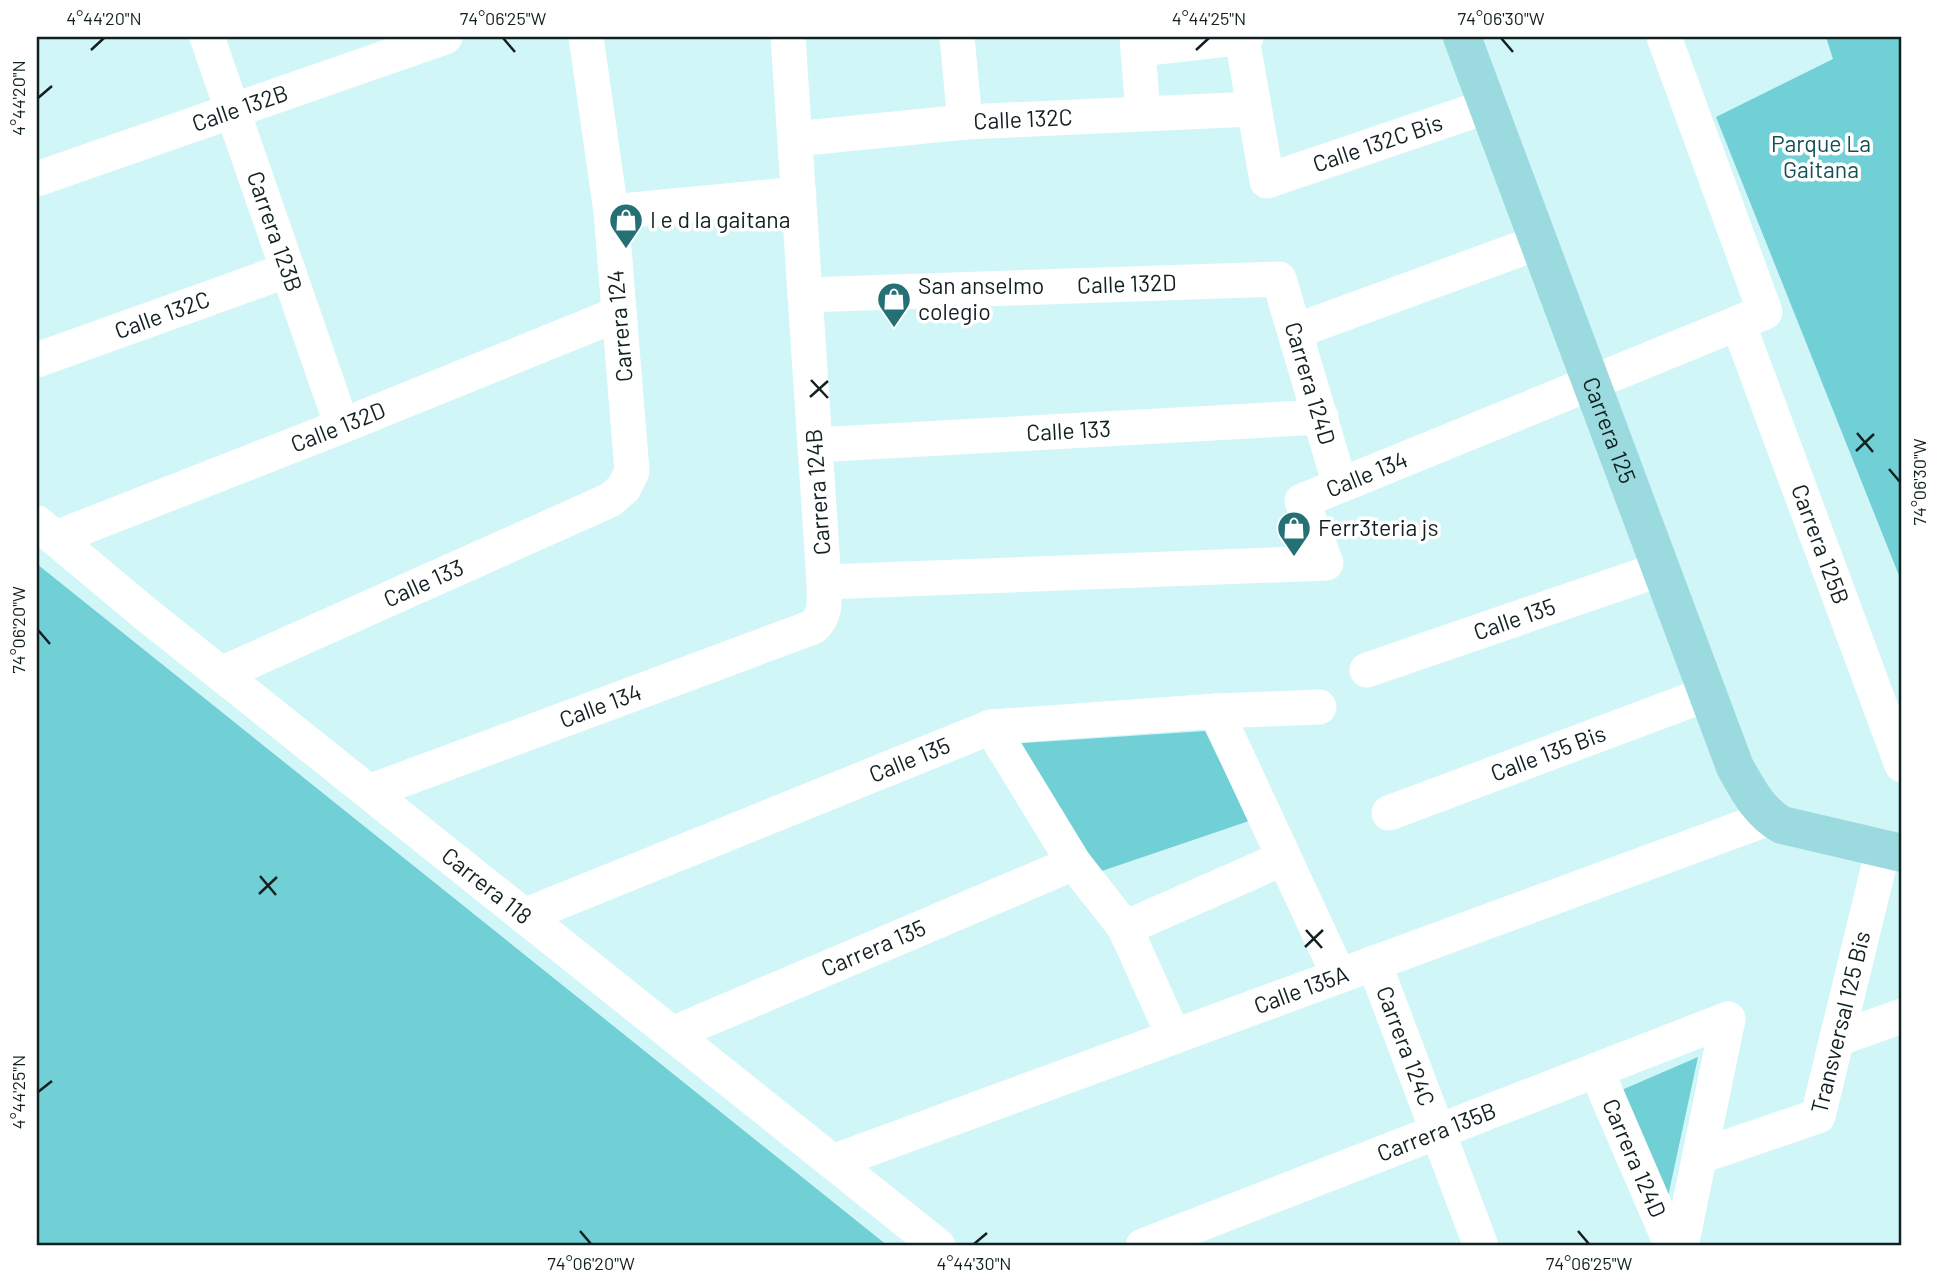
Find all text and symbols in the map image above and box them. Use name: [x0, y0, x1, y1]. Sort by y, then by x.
text: 4°44'20"N: [66, 7, 142, 29]
text: 74°06'25"W: [460, 7, 546, 29]
text: 4°44'25"N: [1172, 7, 1246, 29]
text: 74°06'30"W: [1457, 7, 1545, 29]
text: 4°44'20"N: [7, 60, 29, 136]
street label: Calle 132B: [188, 78, 291, 137]
street label: Calle 132C: [973, 102, 1073, 135]
street label: Calle 132C Bis: [1309, 108, 1446, 177]
park label: Parque La Gaitana: [1771, 129, 1871, 183]
street label: Carrera 123B: [242, 167, 309, 295]
shop icon: I e d la gaitana: [607, 201, 645, 250]
place label: I e d la gaitana: [650, 205, 790, 233]
street label: Calle 132D: [1077, 267, 1177, 299]
street label: Carrera 124: [600, 269, 638, 383]
place label: San anselmo colegio: [918, 271, 1044, 325]
shop icon: San anselmo colegio: [875, 280, 913, 329]
street label: Calle 132C: [110, 284, 213, 344]
street label: Carrera 124D: [1279, 318, 1342, 448]
street label: Carrera 125: [1577, 373, 1643, 487]
street label: Calle 132D: [286, 395, 389, 458]
street label: Calle 133: [1025, 414, 1112, 446]
street label: Carrera 124B: [799, 428, 835, 556]
text: 74°06'30"W: [1908, 438, 1930, 526]
street label: Calle 134: [1322, 444, 1412, 503]
street label: Carrera 125B: [1786, 480, 1856, 608]
shop icon: Ferr3teria js: [1275, 509, 1313, 558]
place label: Ferr3teria js: [1318, 513, 1439, 541]
street label: Calle 133: [379, 552, 468, 613]
text: 74°06'20"W: [7, 586, 29, 674]
street label: Calle 135: [1470, 591, 1559, 645]
street label: Calle 134: [555, 677, 645, 733]
street label: Calle 135 Bis: [1486, 718, 1609, 787]
street label: Calle 135: [865, 730, 954, 788]
street label: Carrera 118: [437, 841, 538, 930]
street label: Carrera 135: [817, 913, 930, 982]
street label: Transversal 125 Bis: [1804, 928, 1876, 1116]
street label: Calle 135A: [1250, 959, 1352, 1019]
street label: Carrera 124C: [1371, 982, 1442, 1110]
text: 4°44'25"N: [7, 1055, 29, 1129]
street label: Carrera 124D: [1597, 1094, 1673, 1221]
street label: Carrera 135B: [1373, 1095, 1500, 1167]
text: 74°06'20"W: [547, 1252, 635, 1274]
text: 4°44'30"N: [936, 1252, 1012, 1274]
text: 74°06'25"W: [1546, 1252, 1632, 1274]

